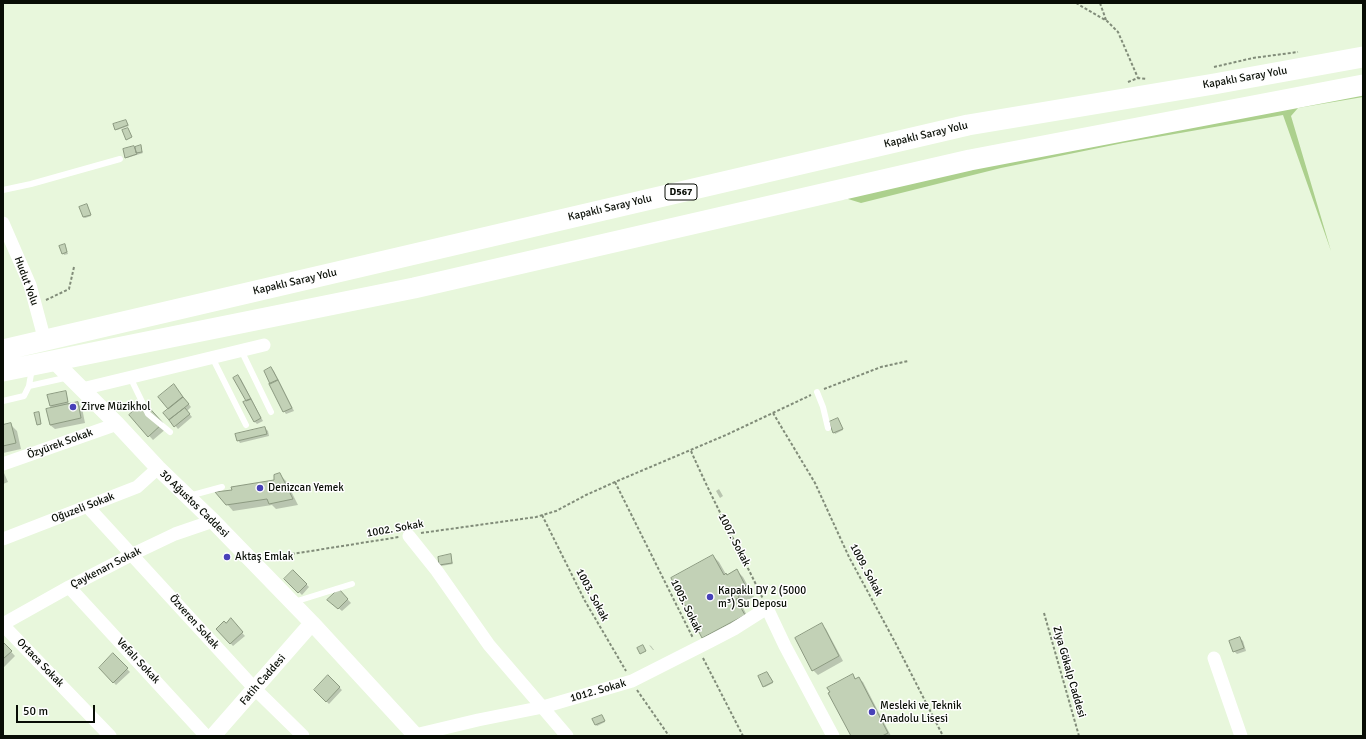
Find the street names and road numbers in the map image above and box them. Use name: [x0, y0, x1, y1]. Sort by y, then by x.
street label: Kapaklı Saray Yolu: [1202, 64, 1288, 92]
street label: Kapaklı Saray Yolu: [883, 119, 969, 151]
road number: D567: [665, 184, 697, 200]
street label: Kapaklı Saray Yolu: [567, 192, 653, 224]
street label: Hudut Yolu: [11, 255, 41, 307]
street label: Kapaklı Saray Yolu: [252, 266, 338, 298]
street label: Özyürek Sokak: [25, 426, 95, 462]
street label: 30 Ağustos Caddesi: [157, 468, 231, 540]
street label: Oğuzeli Sokak: [50, 490, 116, 526]
street label: 1007. Sokak: [715, 511, 753, 569]
street label: 1002. Sokak: [366, 518, 424, 540]
street label: 1009. Sokak: [847, 542, 885, 598]
street label: Çaykenarı Sokak: [68, 545, 144, 591]
street label: 1003. Sokak: [573, 567, 611, 623]
street label: 1005. Sokak: [667, 577, 705, 635]
street label: Özveren Sokak: [166, 592, 222, 652]
street label: Ziya Gökalp Caddesi: [1050, 625, 1088, 719]
street label: Vefalı Sokak: [114, 635, 162, 687]
street label: Ortaca Sokak: [14, 636, 66, 690]
street label: Fatih Caddesi: [237, 652, 289, 708]
street label: 1012. Sokak: [569, 677, 627, 705]

